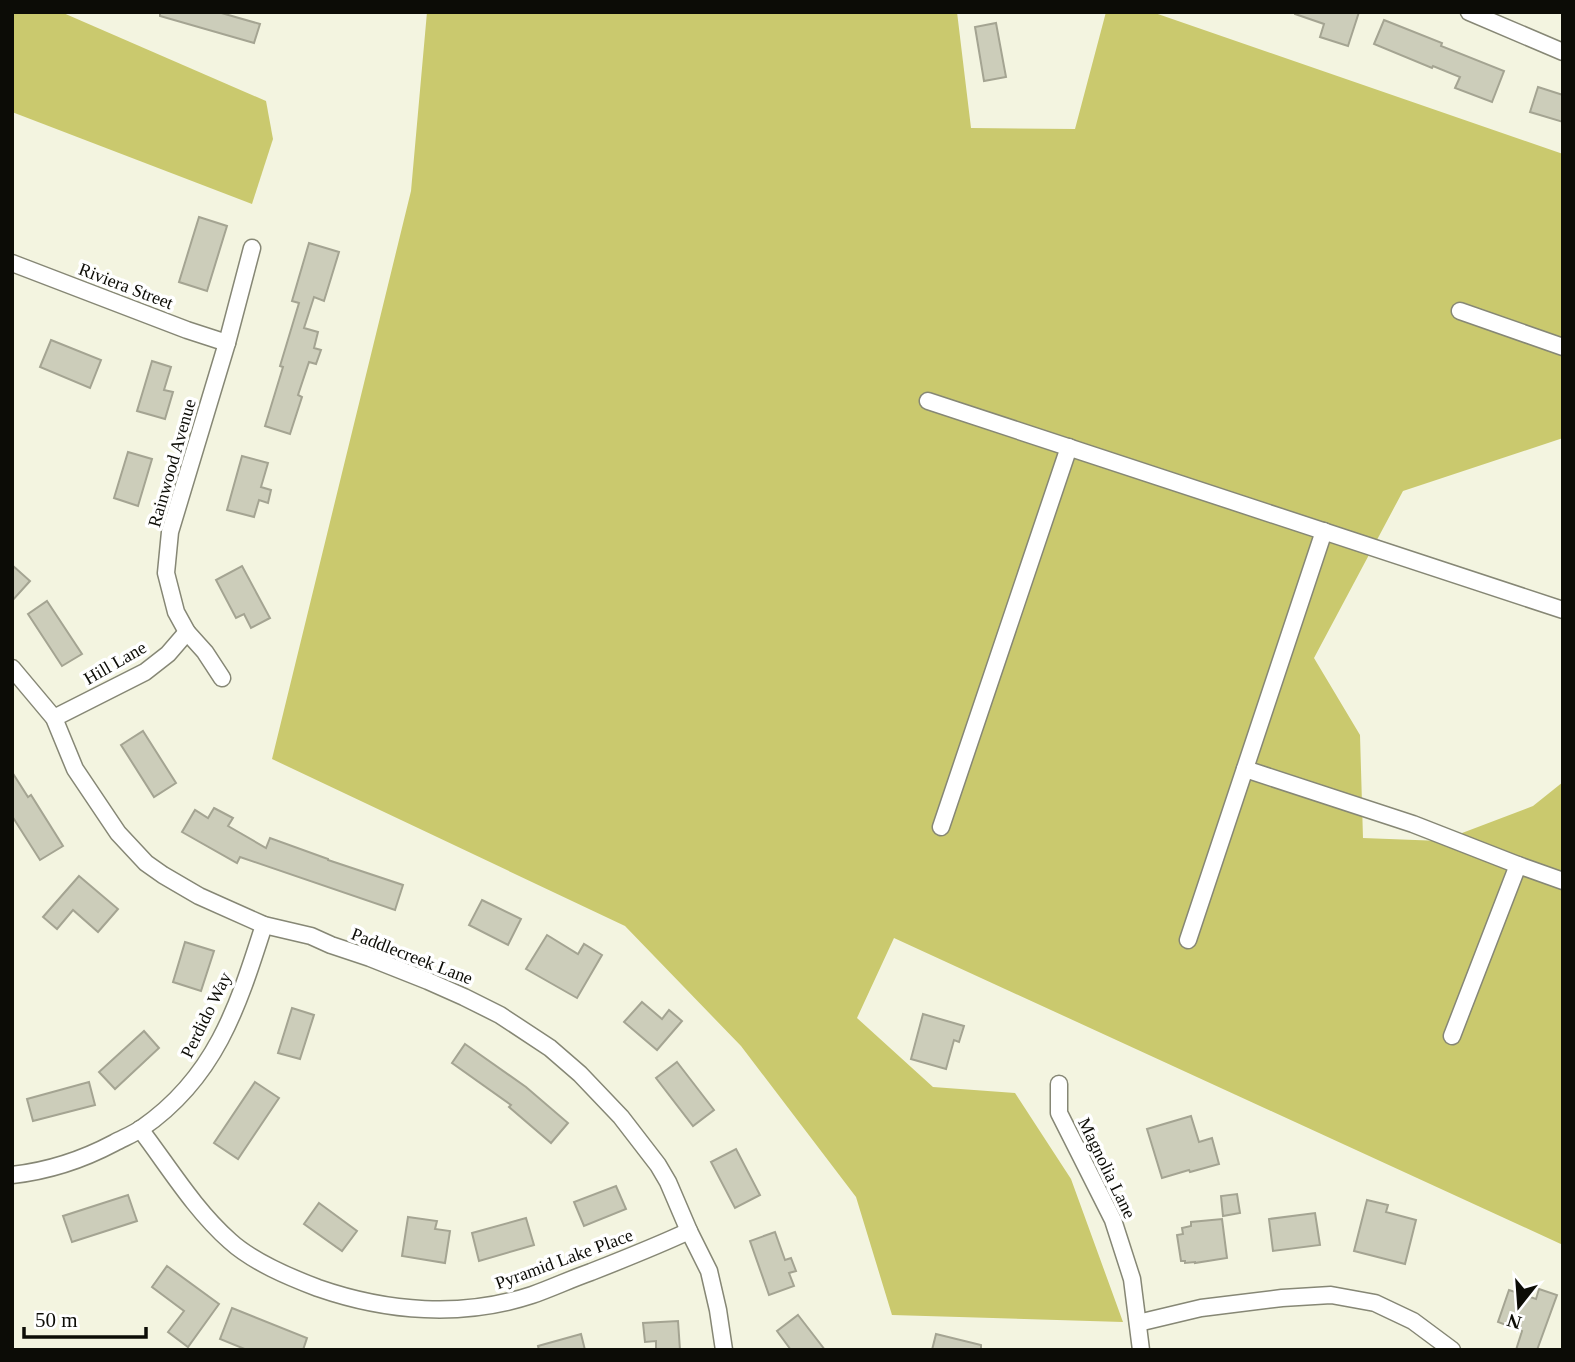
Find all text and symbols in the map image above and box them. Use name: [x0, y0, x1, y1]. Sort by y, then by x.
street label: Riviera Street: [76, 259, 176, 313]
street label: Rainwood Avenue: [144, 397, 200, 529]
street label: Hill Lane: [80, 637, 150, 689]
street label: Paddlecreek Lane: [348, 924, 476, 988]
street label: Perdido Way: [177, 969, 235, 1061]
street label: Magnolia Lane: [1074, 1114, 1140, 1222]
street label: Pyramid Lake Place: [492, 1225, 636, 1293]
north arrow: [1484, 1271, 1554, 1341]
scale bar: [24, 1296, 147, 1340]
text: 50 m: [35, 1308, 78, 1332]
text: N: [1504, 1310, 1524, 1334]

